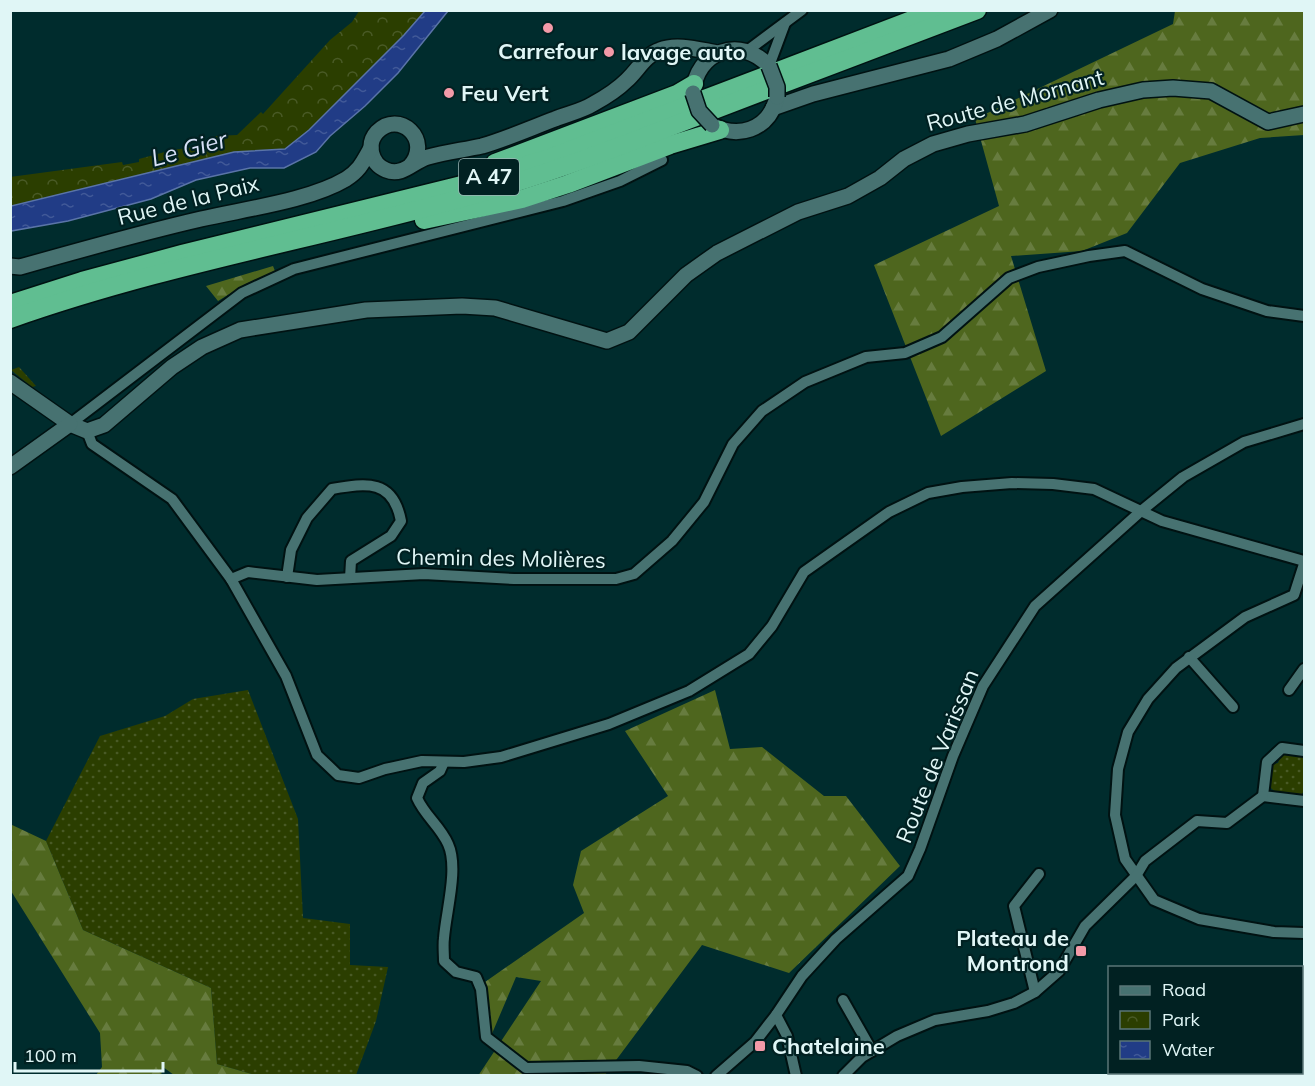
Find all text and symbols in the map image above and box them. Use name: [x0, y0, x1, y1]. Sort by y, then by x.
marker: Carrefour: [541, 21, 555, 35]
place label: Carrefour: [498, 37, 598, 65]
place label: lavage auto: [621, 38, 745, 66]
marker: lavage auto: [602, 45, 616, 59]
street label: Route de Mornant: [923, 63, 1107, 137]
place label: Feu Vert: [461, 79, 549, 107]
marker: Feu Vert: [442, 86, 456, 100]
water label: Le Gier: [148, 123, 231, 173]
road number: A 47: [459, 159, 519, 195]
street label: Rue de la Paix: [114, 169, 262, 231]
street label: Chemin des Molières: [396, 542, 606, 574]
street label: Route de Varissan: [889, 665, 985, 847]
place label: Plateau de Montrond: [956, 924, 1069, 977]
marker: Plateau de Montrond: [1074, 944, 1088, 958]
legend: [1108, 966, 1303, 1074]
text: Road: [1162, 978, 1206, 1001]
text: Park: [1162, 1008, 1201, 1031]
place label: Chatelaine: [772, 1032, 885, 1060]
scale bar: [15, 1035, 164, 1073]
text: Water: [1162, 1038, 1215, 1061]
marker: Chatelaine: [753, 1039, 767, 1053]
text: 100 m: [24, 1044, 77, 1067]

